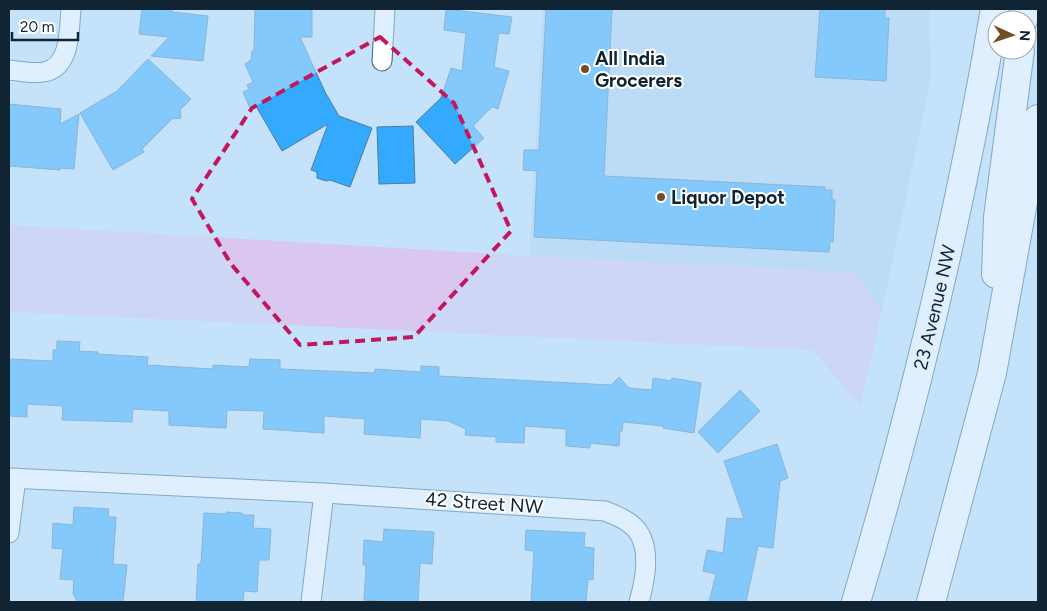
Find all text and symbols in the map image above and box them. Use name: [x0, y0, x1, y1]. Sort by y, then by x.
scale bar: [12, 10, 79, 42]
north arrow: [987, 10, 1037, 60]
text: 20 m: [20, 18, 54, 36]
text: N: [1016, 30, 1033, 42]
place label: All India Grocerers: [595, 47, 682, 92]
marker: All India Grocerers: [579, 63, 591, 75]
place label: Liquor Depot: [671, 186, 785, 209]
marker: Liquor Depot: [655, 191, 667, 203]
street label: 23 Avenue NW: [908, 242, 960, 372]
street label: 42 Street NW: [424, 487, 544, 519]

